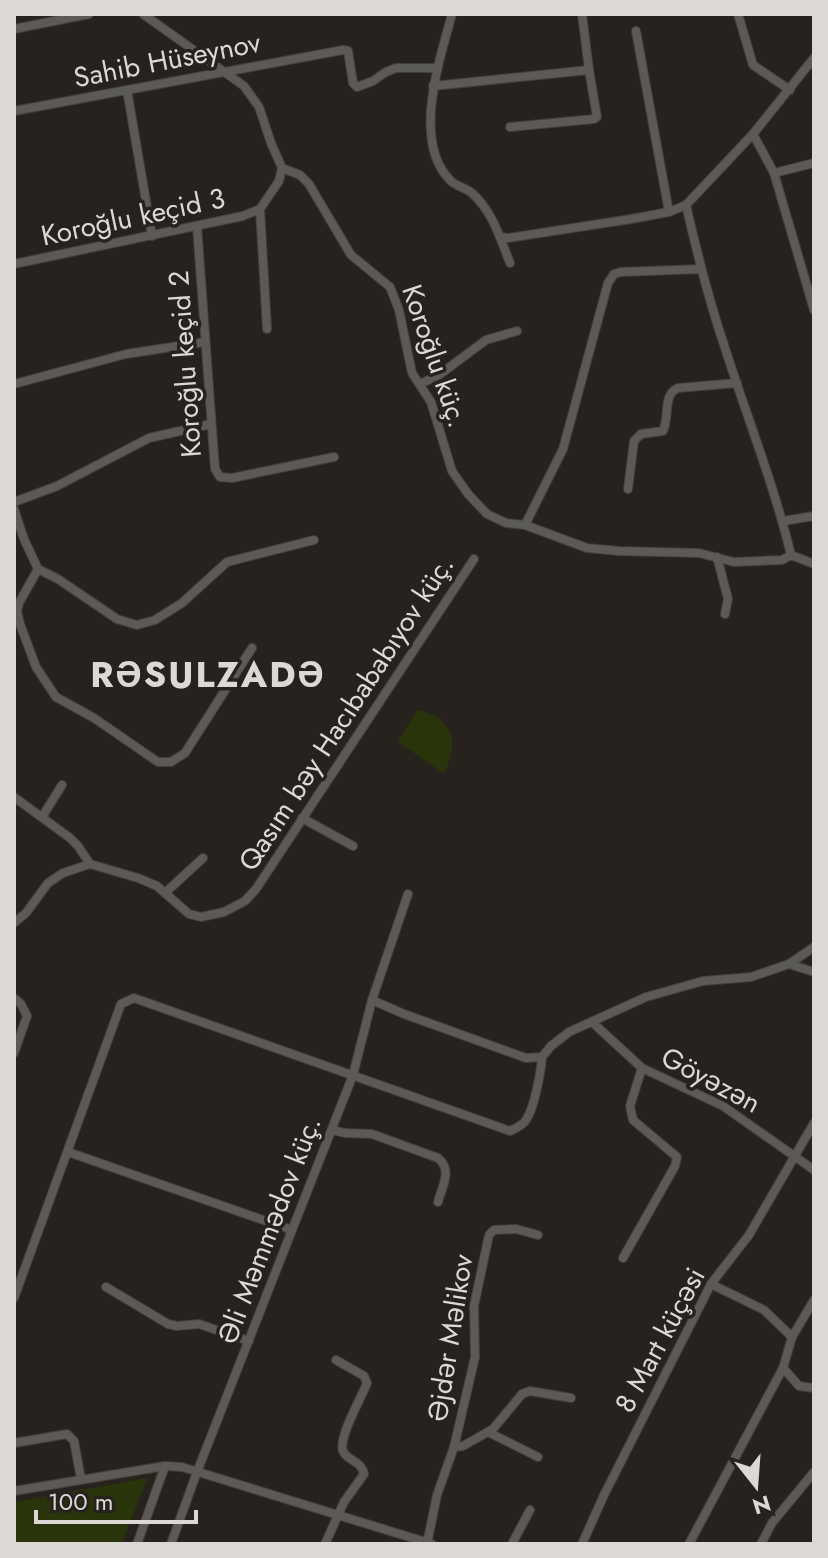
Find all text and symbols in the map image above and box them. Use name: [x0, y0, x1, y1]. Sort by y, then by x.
street label: Sahib Hüseynov: [70, 22, 265, 98]
street label: Koroğlu keçid 3: [37, 178, 229, 256]
street label: Koroğlu keçid 2: [158, 269, 212, 459]
street label: Koroğlu küç.: [391, 279, 479, 433]
street label: Qasım bəy Hacıbababıyov küç.: [228, 547, 464, 879]
district label: RƏSULZADƏ: [90, 648, 326, 700]
street label: Göyəzən: [654, 1037, 768, 1123]
street label: Əli Məmmədov küç.: [207, 1110, 331, 1350]
street label: Əjdər Məlikov: [417, 1251, 484, 1425]
street label: 8 Mart küçəsi: [605, 1260, 715, 1420]
north arrow: [716, 1446, 796, 1526]
scale bar: [36, 1474, 196, 1524]
text: 100 m: [48, 1484, 114, 1519]
text: N: [749, 1487, 775, 1523]

